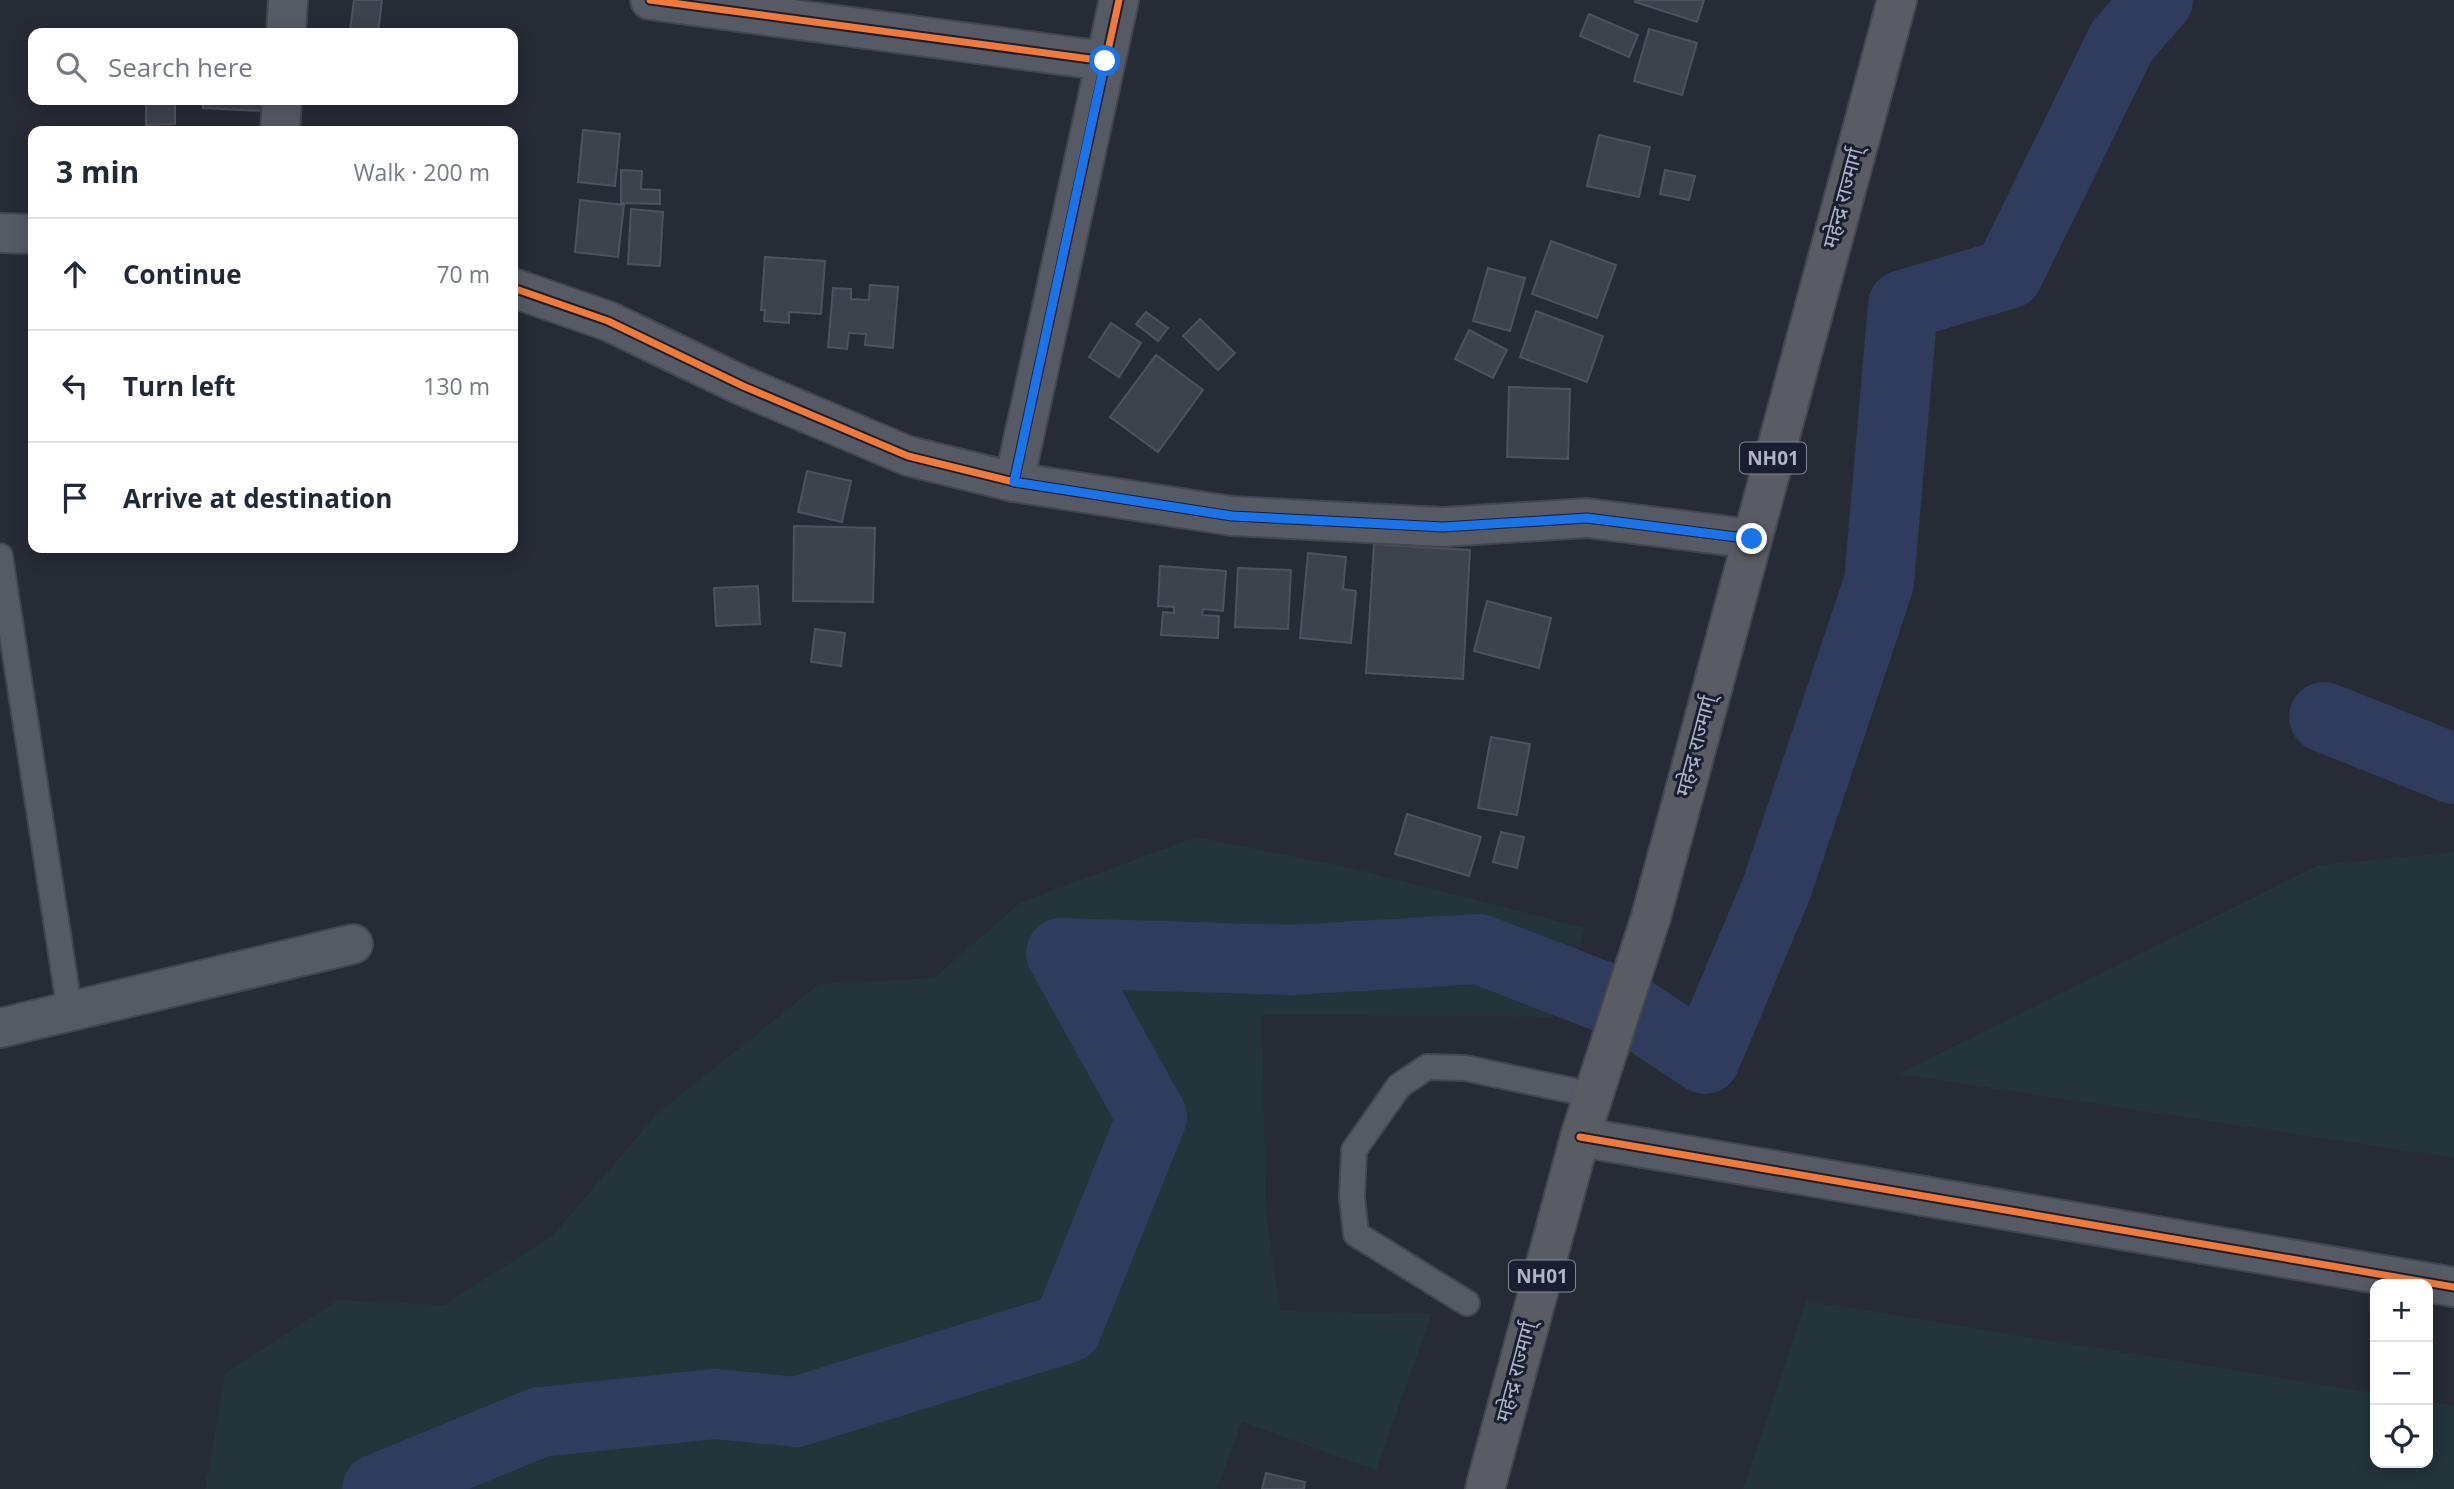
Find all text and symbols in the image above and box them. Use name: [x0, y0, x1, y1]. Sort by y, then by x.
search box: [28, 28, 518, 105]
route start: [1089, 45, 1120, 76]
icon: search: [52, 48, 90, 86]
text: Search here: [108, 49, 253, 85]
street label: महेन्द्र राज्मार्ग्: [1815, 142, 1870, 251]
text: 3 min: [56, 151, 139, 192]
text: Walk · 200 m: [353, 156, 490, 188]
icon: ahead: [56, 255, 94, 293]
text: Continue: [123, 256, 242, 292]
text: 70 m: [436, 258, 490, 290]
icon: left: [56, 367, 94, 405]
text: Turn left: [123, 368, 235, 404]
text: 130 m: [423, 370, 490, 402]
road number: NH01: [1740, 442, 1806, 474]
icon: arrive: [56, 479, 94, 517]
text: Arrive at destination: [123, 480, 392, 516]
route end: [1736, 523, 1767, 554]
street label: महेन्द्र राज्मार्ग्: [1668, 690, 1723, 799]
road number: NH01: [1509, 1260, 1575, 1292]
map controls: [2370, 1279, 2433, 1468]
button: +: [2370, 1279, 2433, 1342]
street label: महेन्द्र राज्मार्ग्: [1488, 1316, 1543, 1425]
button: −: [2370, 1342, 2433, 1405]
button: locate: [2370, 1405, 2433, 1468]

